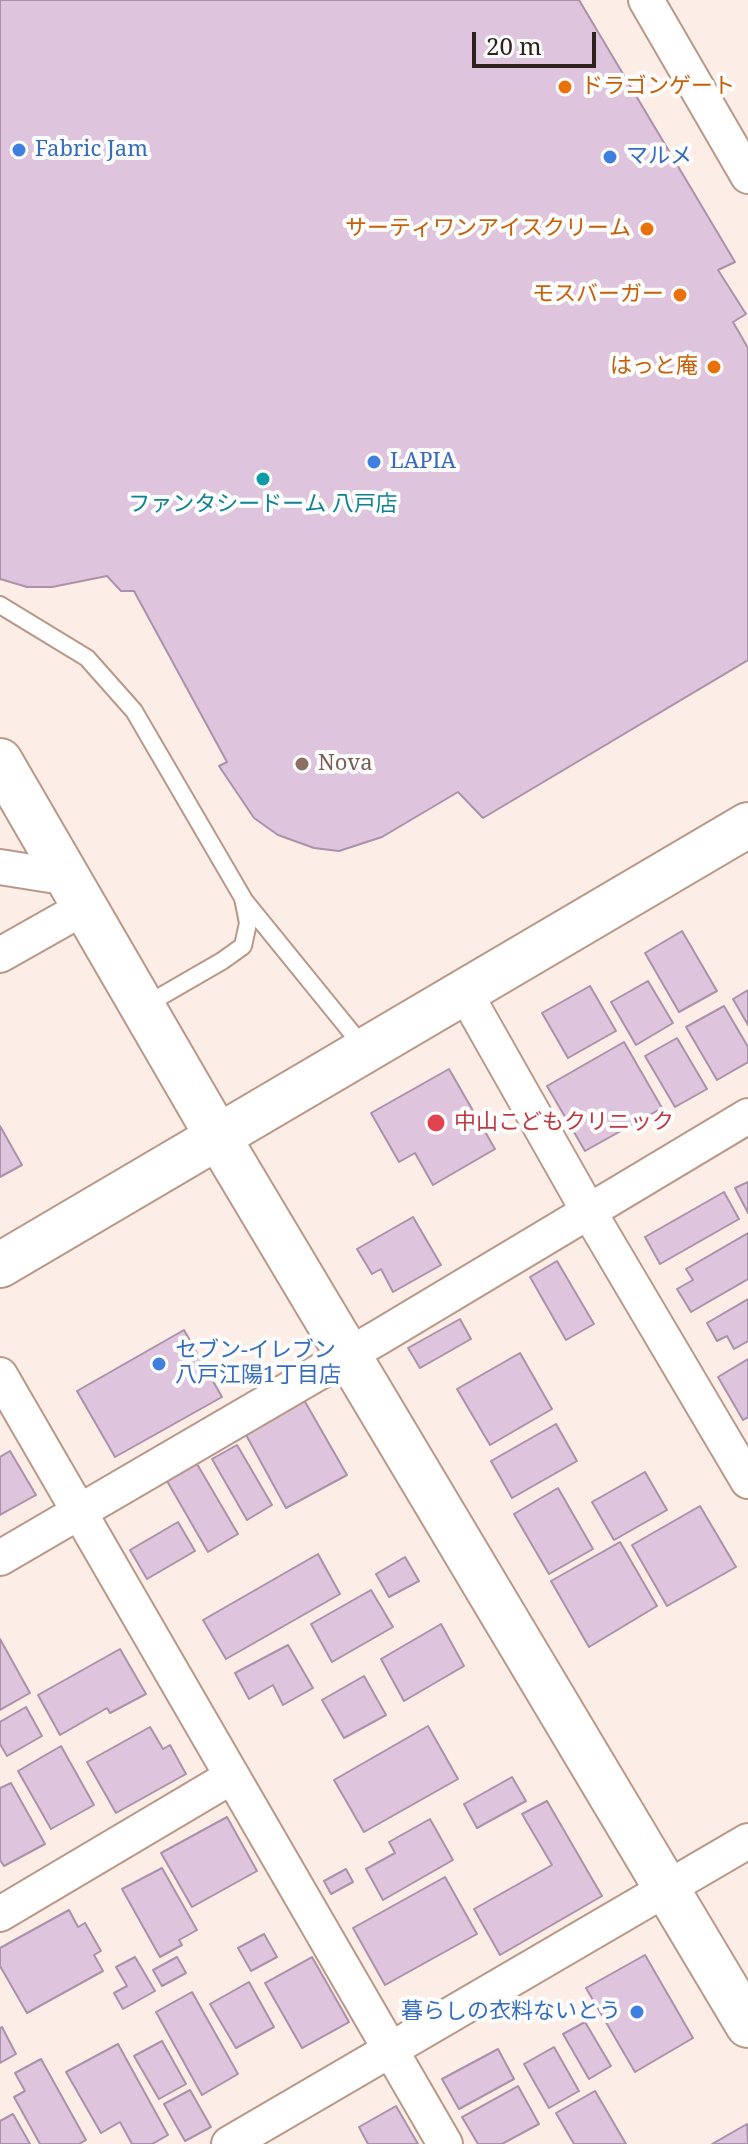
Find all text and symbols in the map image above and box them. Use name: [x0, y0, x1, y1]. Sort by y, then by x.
scale bar: [476, 16, 600, 66]
text: 20 m: [486, 29, 542, 62]
place label: ドラゴンゲート: [581, 74, 735, 100]
marker: ドラゴンゲート: [556, 78, 574, 96]
place label: Fabric Jam: [35, 137, 148, 163]
marker: Fabric Jam: [10, 141, 28, 159]
place label: マルメ: [626, 144, 692, 170]
marker: マルメ: [601, 148, 619, 166]
place label: サーティワンアイスクリーム: [345, 216, 631, 242]
marker: サーティワンアイスクリーム: [638, 220, 656, 238]
place label: モスバーガー: [532, 282, 664, 308]
marker: モスバーガー: [671, 286, 689, 304]
place label: はっと庵: [610, 354, 698, 380]
marker: はっと庵: [705, 358, 723, 376]
place label: LAPIA: [390, 449, 456, 475]
marker: LAPIA: [365, 453, 383, 471]
marker: ファンタシードーム 八戸店: [254, 470, 272, 488]
place label: ファンタシードーム 八戸店: [128, 492, 398, 518]
place label: Nova: [318, 751, 373, 777]
marker: Nova: [293, 755, 311, 773]
place label: 中山こどもクリニック: [454, 1110, 674, 1136]
marker: 中山こどもクリニック: [425, 1112, 447, 1134]
place label: セブン-イレブン 八戸江陽1丁目店: [175, 1338, 341, 1390]
marker: セブン-イレブン 八戸江陽1丁目店: [150, 1355, 168, 1373]
place label: 暮らしの衣料ないとう: [401, 1999, 621, 2025]
marker: 暮らしの衣料ないとう: [628, 2003, 646, 2021]

